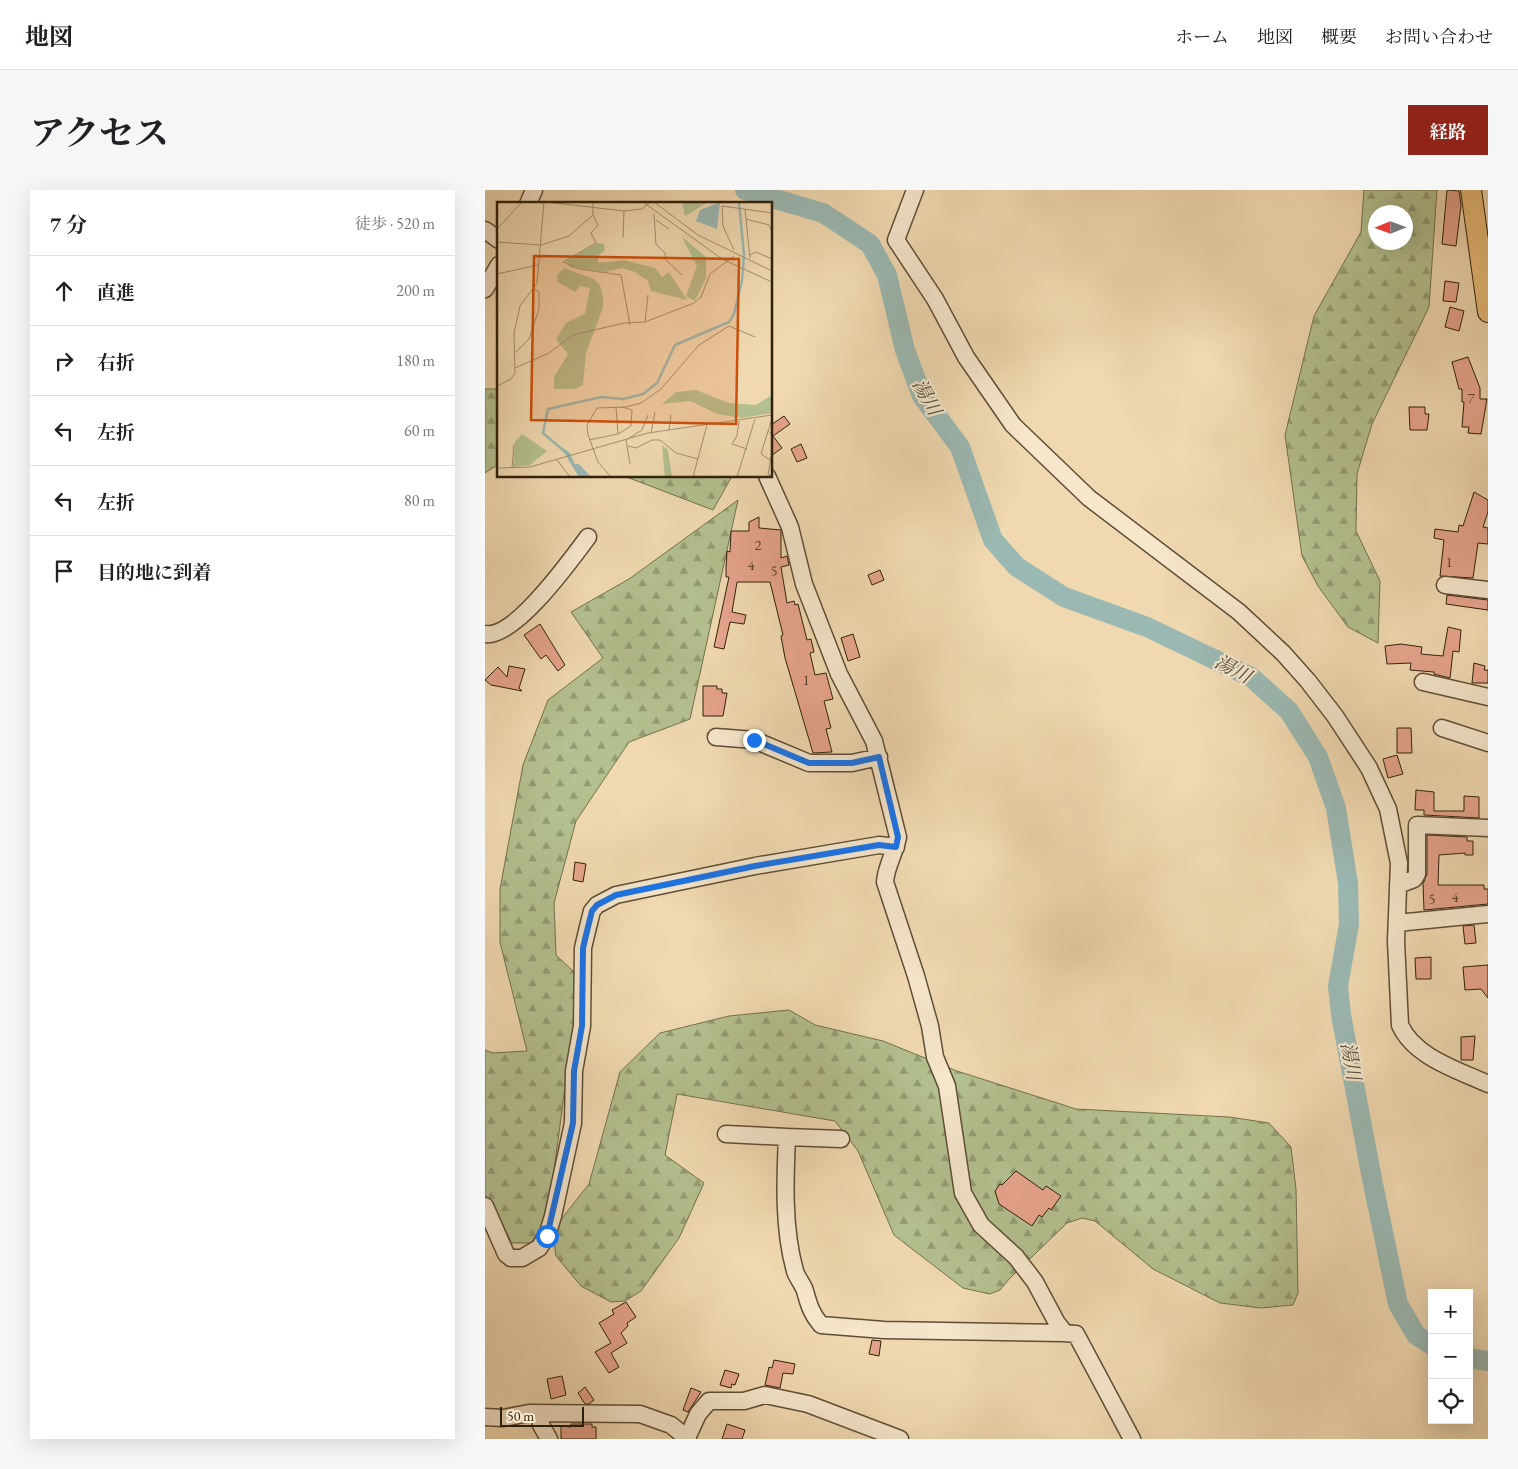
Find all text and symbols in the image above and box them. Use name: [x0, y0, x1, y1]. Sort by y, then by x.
text: 地図: [25, 21, 73, 52]
text: ホーム: [1175, 25, 1229, 48]
text: 地図: [1257, 25, 1293, 48]
text: 概要: [1321, 25, 1357, 48]
text: お問い合わせ: [1385, 25, 1493, 48]
button: 経路: [1408, 105, 1488, 155]
text: アクセス: [30, 110, 169, 155]
inset map: [497, 202, 773, 478]
north arrow: [1368, 205, 1413, 250]
text: 7 分: [50, 211, 87, 238]
text: 徒歩 · 520 m: [355, 213, 435, 234]
icon: ahead: [50, 277, 78, 305]
text: 直進: [97, 280, 135, 305]
text: 200 m: [396, 280, 435, 301]
icon: right: [50, 347, 78, 375]
text: 右折: [97, 350, 135, 375]
text: 180 m: [396, 350, 435, 371]
water label: 湯川: [907, 374, 948, 421]
house number: 7: [1467, 388, 1475, 407]
icon: left: [50, 417, 78, 445]
text: 左折: [97, 420, 135, 445]
text: 60 m: [404, 420, 435, 441]
icon: left: [50, 487, 78, 515]
text: 左折: [97, 490, 135, 515]
text: 80 m: [404, 490, 435, 511]
house number: 2: [754, 535, 762, 554]
house number: 1: [1445, 552, 1453, 571]
house number: 4: [747, 555, 755, 574]
icon: arrive: [50, 557, 78, 585]
text: 目的地に到着: [97, 560, 211, 585]
house number: 5: [770, 561, 778, 580]
water label: 湯川: [1210, 649, 1257, 690]
house number: 1: [802, 670, 810, 689]
route end: [743, 729, 766, 752]
house number: 4: [1451, 887, 1459, 906]
house number: 5: [1428, 889, 1436, 908]
water label: 湯川: [1335, 1040, 1367, 1084]
route start: [536, 1225, 559, 1248]
map controls: [1428, 1289, 1473, 1424]
button: +: [1428, 1289, 1473, 1334]
button: −: [1428, 1334, 1473, 1379]
button: locate: [1428, 1379, 1473, 1424]
scale bar: [500, 1404, 584, 1427]
text: 50 m: [507, 1407, 534, 1425]

